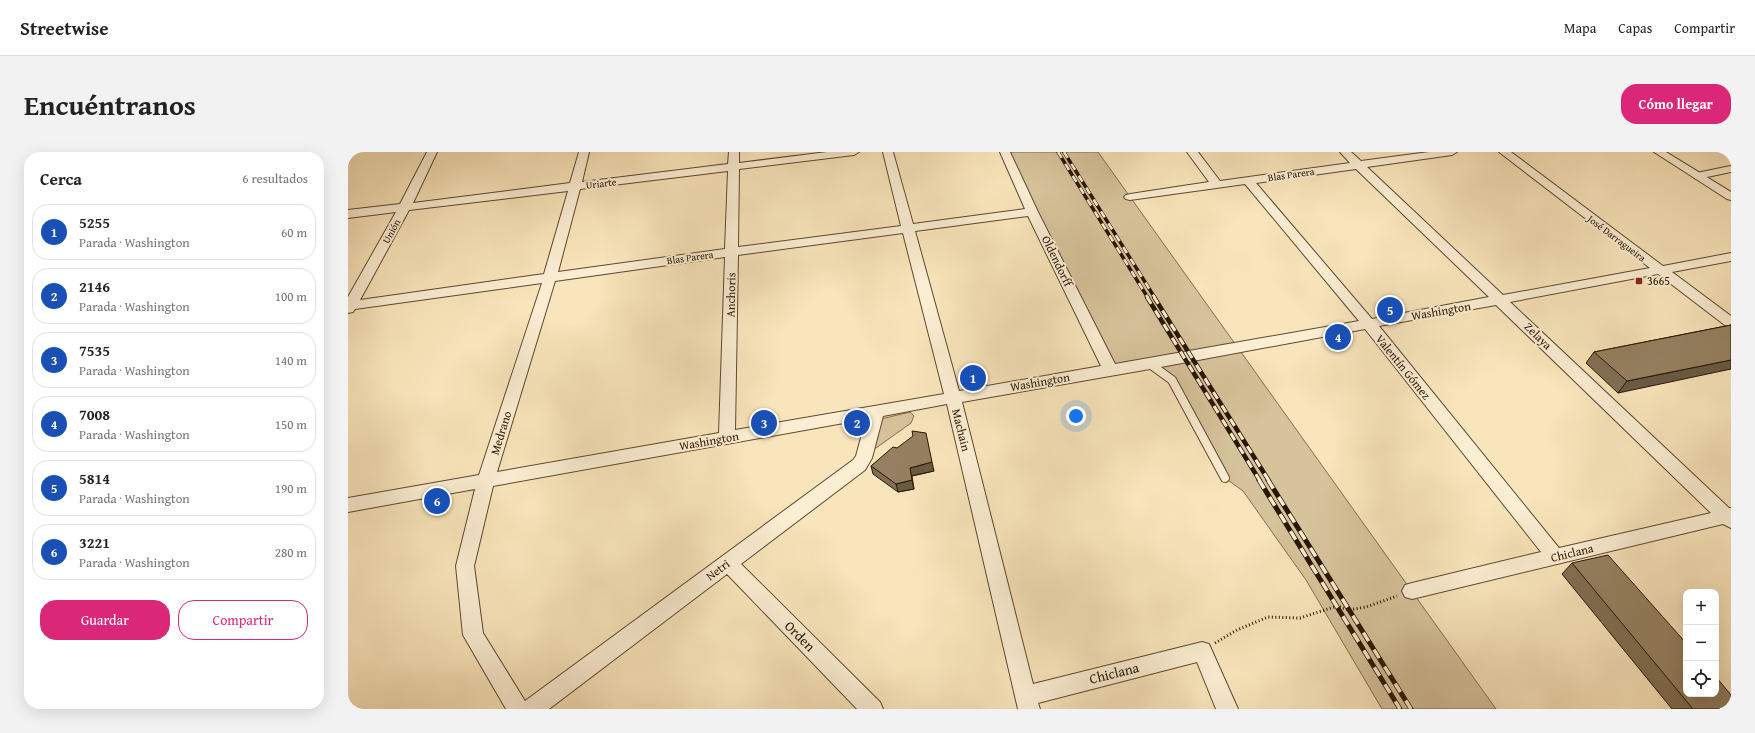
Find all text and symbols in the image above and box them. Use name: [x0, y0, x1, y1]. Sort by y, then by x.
text: Streetwise: [20, 14, 109, 42]
text: Mapa: [1564, 18, 1596, 38]
text: Capas: [1618, 18, 1652, 38]
text: Compartir: [1674, 18, 1735, 38]
text: Encuéntranos: [24, 84, 196, 125]
button: Cómo llegar: [1621, 84, 1731, 124]
street label: Blas Parera: [1267, 164, 1316, 185]
text: Cerca: [40, 166, 82, 191]
text: 6 resultados: [242, 169, 308, 188]
street label: Uriarte: [585, 174, 617, 193]
street label: José Darragueira: [1583, 210, 1649, 265]
text: 5255: [79, 212, 110, 233]
street label: Unión: [379, 216, 404, 246]
text: 1: [51, 223, 57, 242]
text: 60 m: [281, 223, 307, 242]
text: Parada · Washington: [79, 233, 190, 252]
street label: Oldendorff: [1038, 233, 1078, 290]
street label: Blas Parera: [666, 247, 715, 268]
street label: Anchoris: [722, 272, 739, 318]
place label: 3665: [1647, 272, 1670, 289]
text: 2146: [79, 276, 110, 297]
marker: 3665: [1634, 276, 1644, 286]
text: 2: [51, 287, 57, 306]
text: 100 m: [275, 287, 307, 306]
pin: 5: [1377, 295, 1403, 325]
text: Parada · Washington: [79, 297, 190, 316]
street label: Washington: [1410, 297, 1472, 324]
street label: Zelaya: [1521, 318, 1556, 353]
pin: 4: [1325, 322, 1351, 352]
street label: Valentín Gómez: [1372, 330, 1435, 403]
text: 7535: [79, 340, 110, 361]
text: 3: [51, 351, 57, 370]
text: 140 m: [275, 351, 307, 370]
text: Parada · Washington: [79, 361, 190, 380]
pin: 1: [960, 363, 986, 393]
street label: Washington: [1009, 368, 1071, 395]
text: 7008: [79, 404, 110, 425]
your location: [1066, 406, 1086, 426]
street label: Machain: [948, 407, 975, 453]
pin: 3: [751, 408, 777, 438]
pin: 2: [844, 408, 870, 438]
street label: Medrano: [486, 409, 515, 457]
text: 4: [51, 415, 57, 434]
text: 150 m: [275, 415, 307, 434]
text: Parada · Washington: [79, 425, 190, 444]
street label: Washington: [678, 427, 740, 454]
text: 5814: [79, 468, 110, 489]
text: 5: [51, 479, 57, 498]
text: 190 m: [275, 479, 307, 498]
pin: 6: [424, 486, 450, 516]
text: Parada · Washington: [79, 489, 190, 508]
text: 3221: [79, 532, 110, 553]
street label: Chiclana: [1549, 539, 1595, 566]
text: 6: [51, 543, 57, 562]
text: 280 m: [275, 543, 307, 562]
text: Parada · Washington: [79, 553, 190, 572]
street label: Netri: [702, 555, 734, 584]
map controls: [1683, 589, 1719, 697]
button: +: [1683, 589, 1719, 625]
button: Guardar: [40, 600, 170, 640]
button: Compartir: [178, 600, 308, 640]
street label: Orden: [780, 616, 820, 656]
button: −: [1683, 625, 1719, 661]
street label: Chiclana: [1087, 657, 1141, 689]
button: locate: [1683, 661, 1719, 697]

